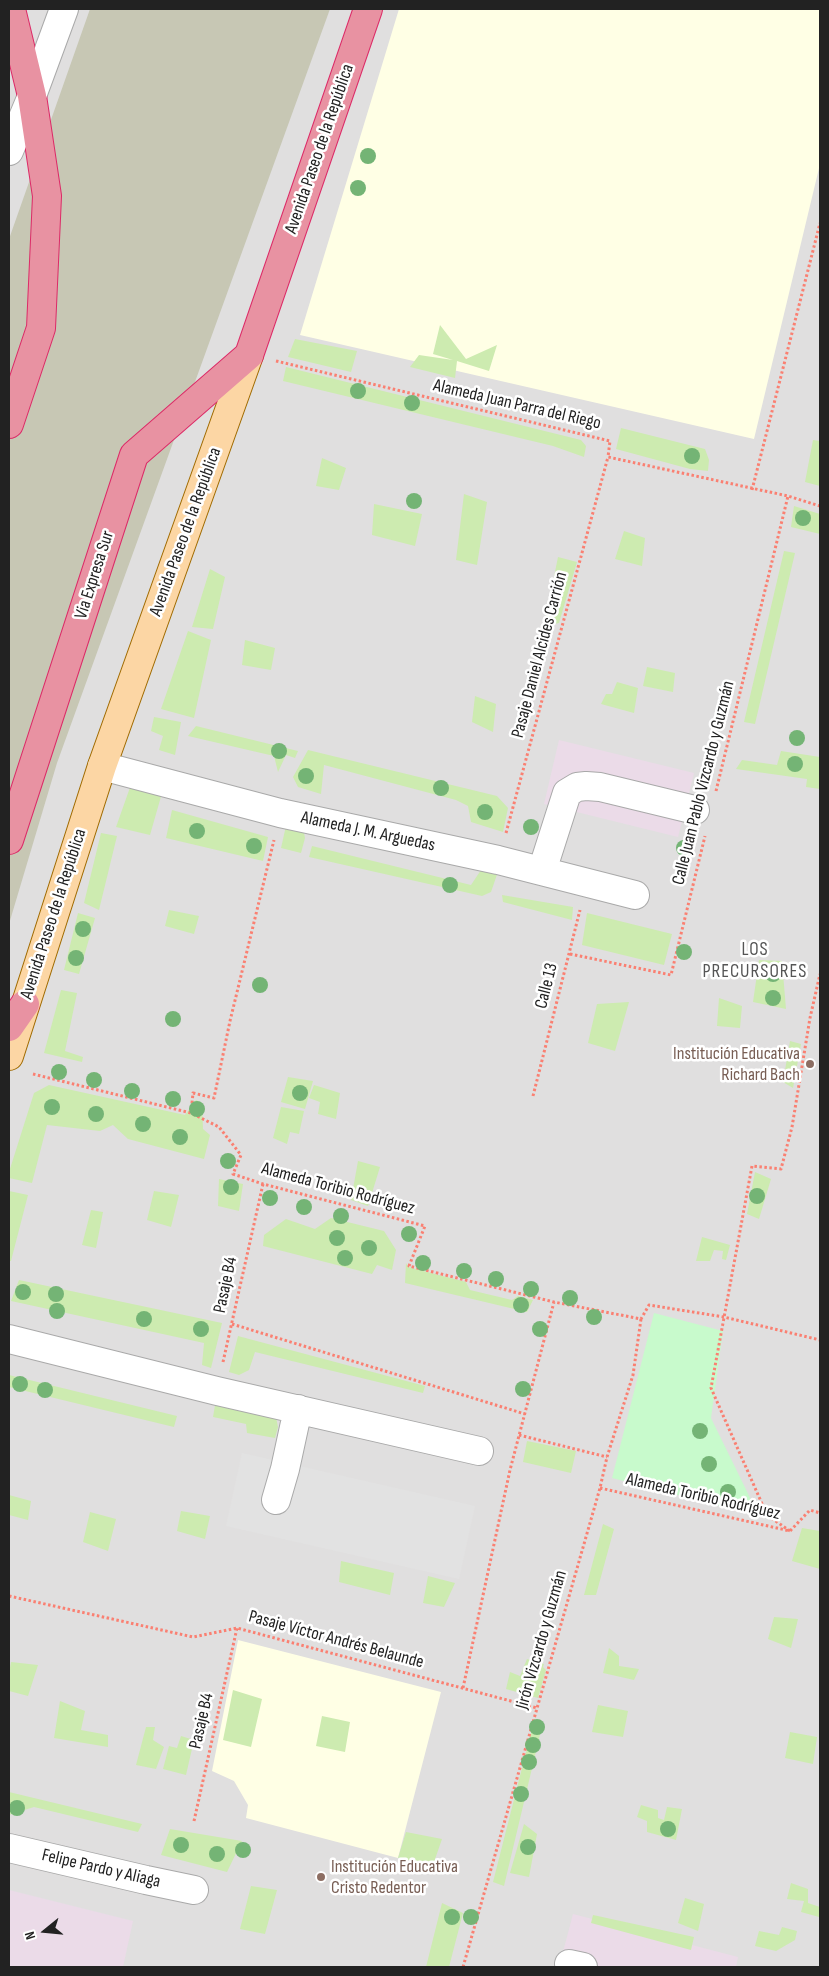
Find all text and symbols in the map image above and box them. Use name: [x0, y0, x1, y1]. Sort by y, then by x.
street label: Avenida Paseo de la República: [281, 61, 359, 237]
street label: Alameda Juan Parra del Riego: [431, 375, 603, 435]
street label: Avenida Paseo de la República: [145, 445, 227, 619]
street label: Via Expresa Sur: [71, 528, 119, 622]
street label: Pasaje Daniel Alcides Carrión: [507, 570, 573, 740]
street label: Calle Juan Pablo Vizcardo y Guzmán: [668, 679, 740, 887]
street label: Alameda J. M. Arguedas: [299, 807, 437, 857]
street label: Avenida Paseo de la República: [16, 826, 92, 1002]
district label: LOS PRECURSORES: [701, 939, 809, 983]
street label: Calle 13: [531, 961, 563, 1011]
place label: Institución Educativa Richard Bach: [673, 1043, 800, 1086]
marker: Institución Educativa Richard Bach: [804, 1058, 816, 1070]
street label: Alameda Toribio Rodríguez: [259, 1158, 417, 1220]
street label: Pasaje B4: [210, 1255, 242, 1315]
street label: Alameda Toribio Rodríguez: [624, 1469, 782, 1525]
street label: Jirón Vizcardo y Guzmán: [512, 1568, 572, 1712]
street label: Pasaje Víctor Andrés Belaunde: [246, 1606, 426, 1674]
street label: Pasaje B4: [185, 1691, 219, 1751]
street label: Felipe Pardo y Aliaga: [40, 1845, 162, 1893]
place label: Institución Educativa Cristo Redentor: [331, 1856, 458, 1898]
marker: Institución Educativa Cristo Redentor: [315, 1871, 327, 1883]
north arrow: [20, 1906, 70, 1956]
text: N: [21, 1929, 39, 1942]

